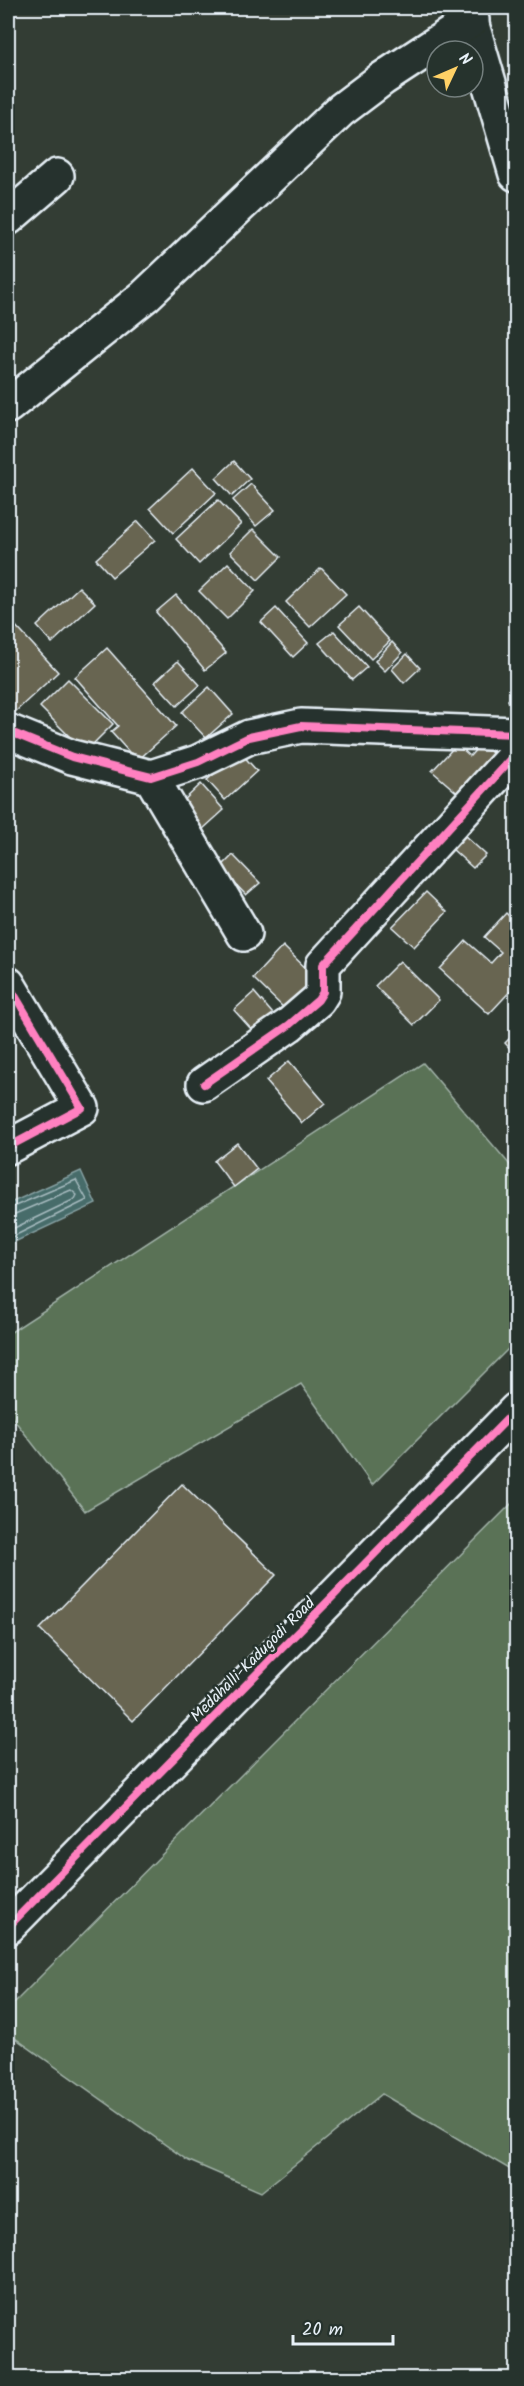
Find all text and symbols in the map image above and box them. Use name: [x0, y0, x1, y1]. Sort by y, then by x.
north arrow: [425, 39, 485, 99]
text: N: [452, 47, 477, 72]
street label: Medahalli-Kadugodi Road: [185, 1591, 322, 1728]
scale bar: [293, 2308, 394, 2346]
text: 20 m: [302, 2316, 343, 2345]

